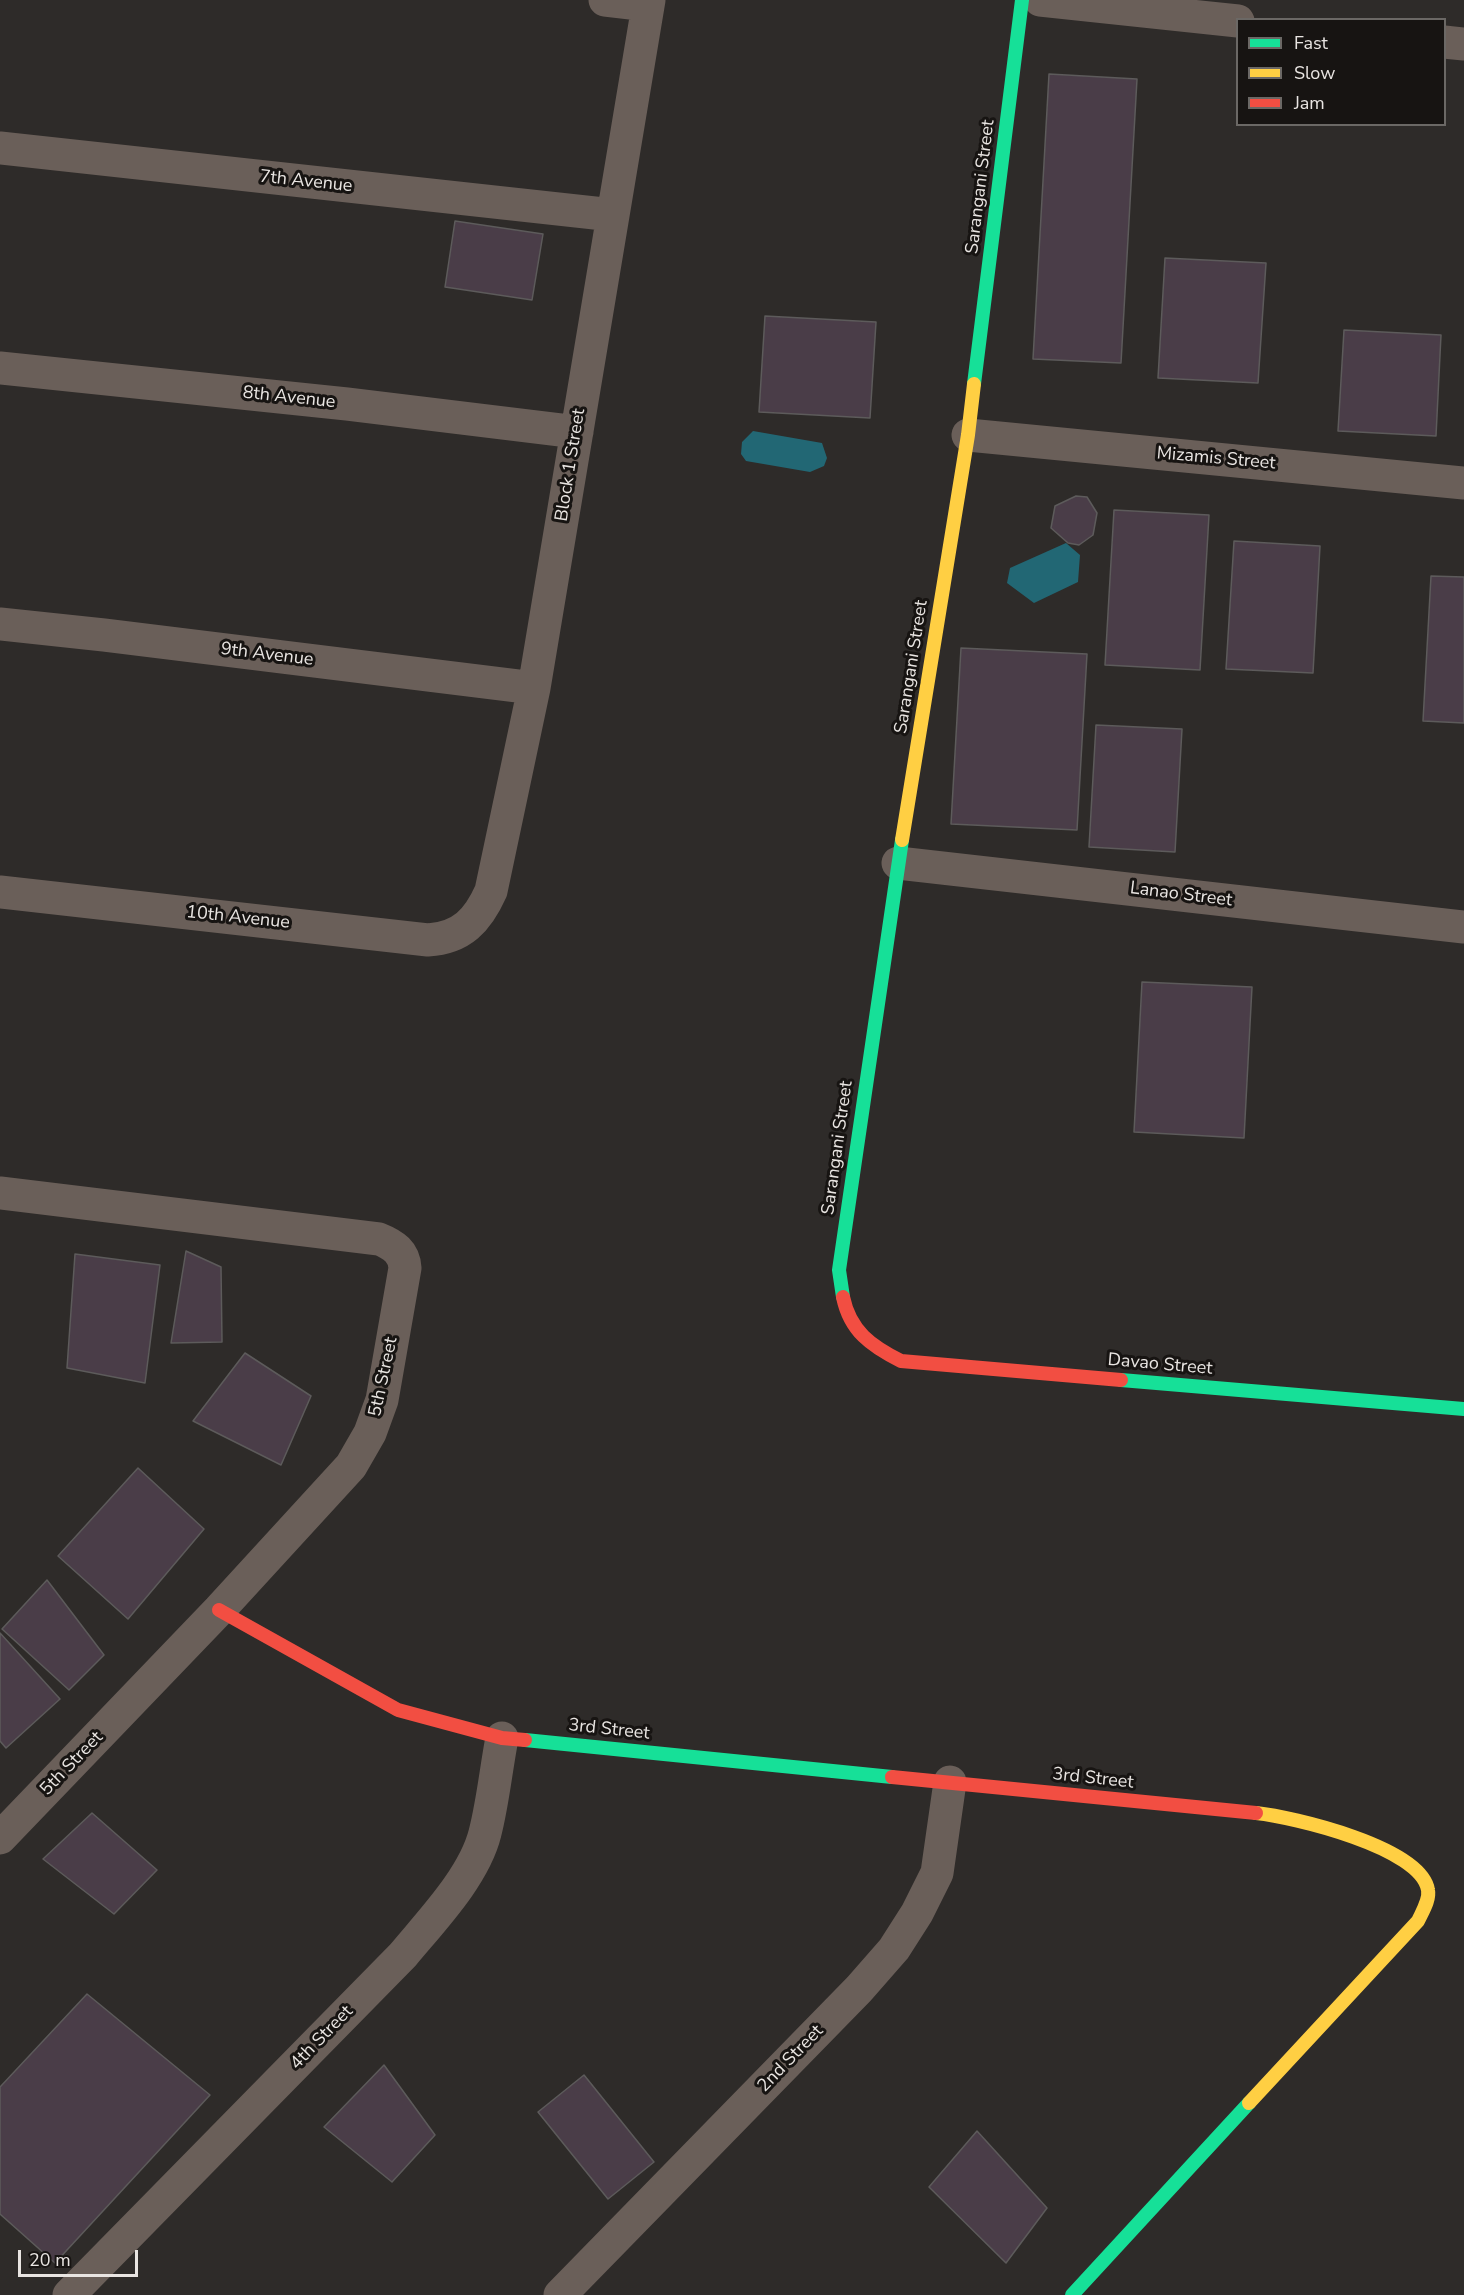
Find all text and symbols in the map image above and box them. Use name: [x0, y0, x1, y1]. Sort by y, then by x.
legend: [1236, 18, 1446, 126]
text: Fast: [1294, 31, 1328, 55]
text: Slow: [1294, 61, 1335, 85]
text: Jam: [1294, 91, 1325, 115]
street label: Sarangani Street: [962, 119, 1000, 255]
street label: 7th Avenue: [259, 166, 353, 198]
street label: 8th Avenue: [242, 382, 336, 414]
street label: Block 1 Street: [551, 407, 591, 523]
street label: Mizamis Street: [1156, 443, 1276, 475]
street label: Sarangani Street: [891, 599, 933, 735]
street label: 9th Avenue: [219, 639, 315, 671]
street label: Lanao Street: [1129, 878, 1233, 912]
street label: 10th Avenue: [185, 902, 291, 934]
street label: Sarangani Street: [818, 1080, 858, 1216]
street label: 5th Street: [365, 1335, 403, 1419]
street label: Davao Street: [1107, 1350, 1213, 1380]
street label: 3rd Street: [567, 1715, 651, 1745]
street label: 5th Street: [36, 1727, 108, 1801]
street label: 3rd Street: [1051, 1764, 1135, 1794]
street label: 4th Street: [286, 2001, 358, 2075]
street label: 2nd Street: [754, 2021, 828, 2097]
scale bar: [21, 2238, 141, 2276]
text: 20 m: [29, 2248, 71, 2272]

